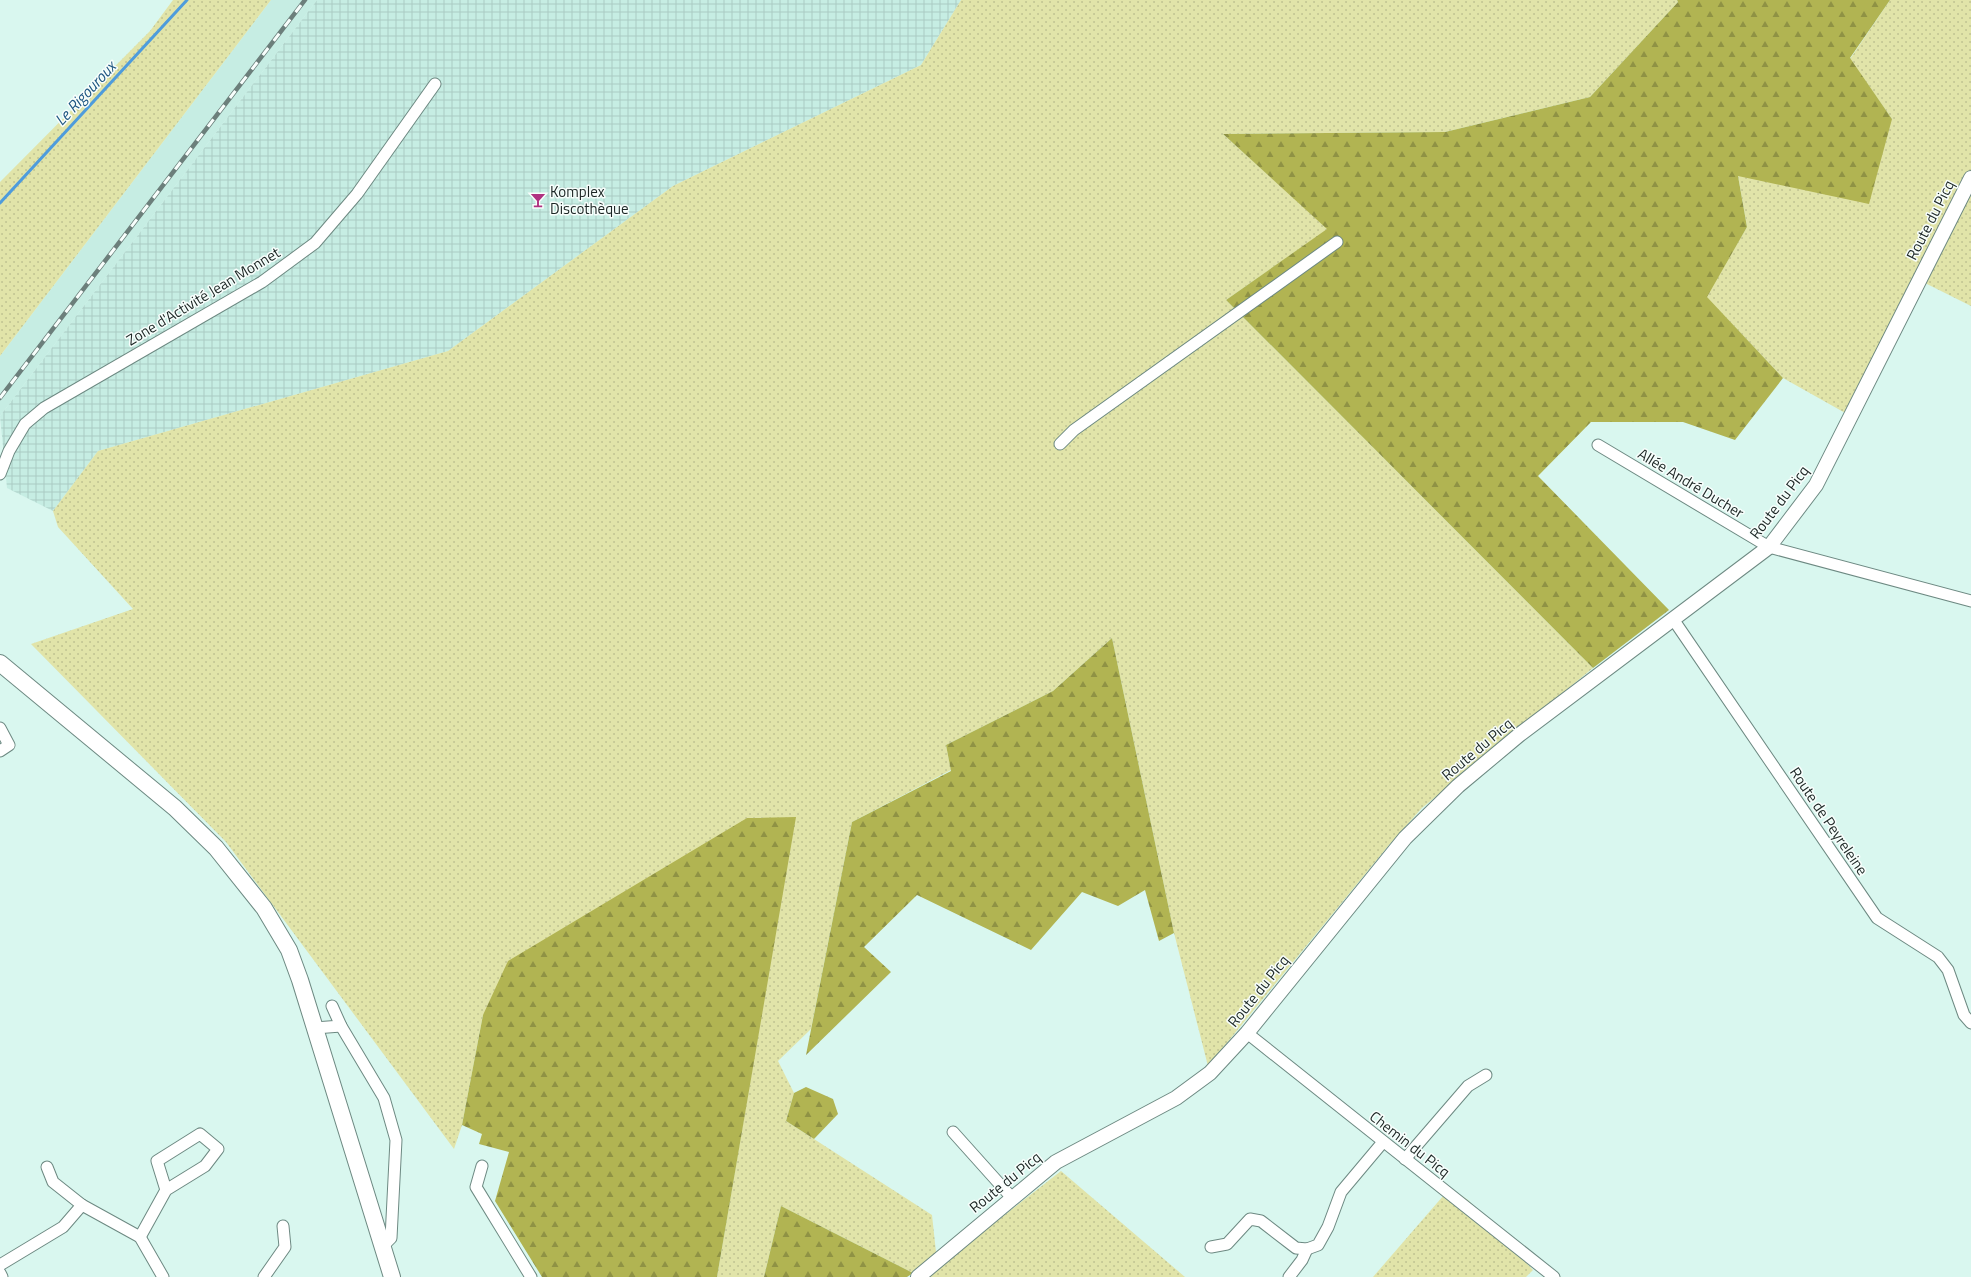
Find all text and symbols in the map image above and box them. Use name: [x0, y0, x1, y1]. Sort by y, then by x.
water label: Le Rigouroux: [49, 54, 123, 131]
street label: Route du Picq: [1900, 176, 1960, 264]
place label: Komplex Discothèque: [550, 180, 629, 220]
bar icon: Komplex Discothèque: [529, 191, 547, 209]
street label: Zone d'Activité Jean Monnet: [122, 240, 285, 351]
street label: Allée André Ducher: [1634, 442, 1748, 524]
street label: Route du Picq: [1744, 460, 1814, 544]
street label: Route du Picq: [1436, 712, 1518, 786]
street label: Route de Peyreleine: [1784, 762, 1874, 880]
street label: Route du Picq: [1222, 950, 1294, 1032]
street label: Chemin du Picq: [1365, 1105, 1455, 1183]
street label: Route du Picq: [964, 1146, 1046, 1218]

